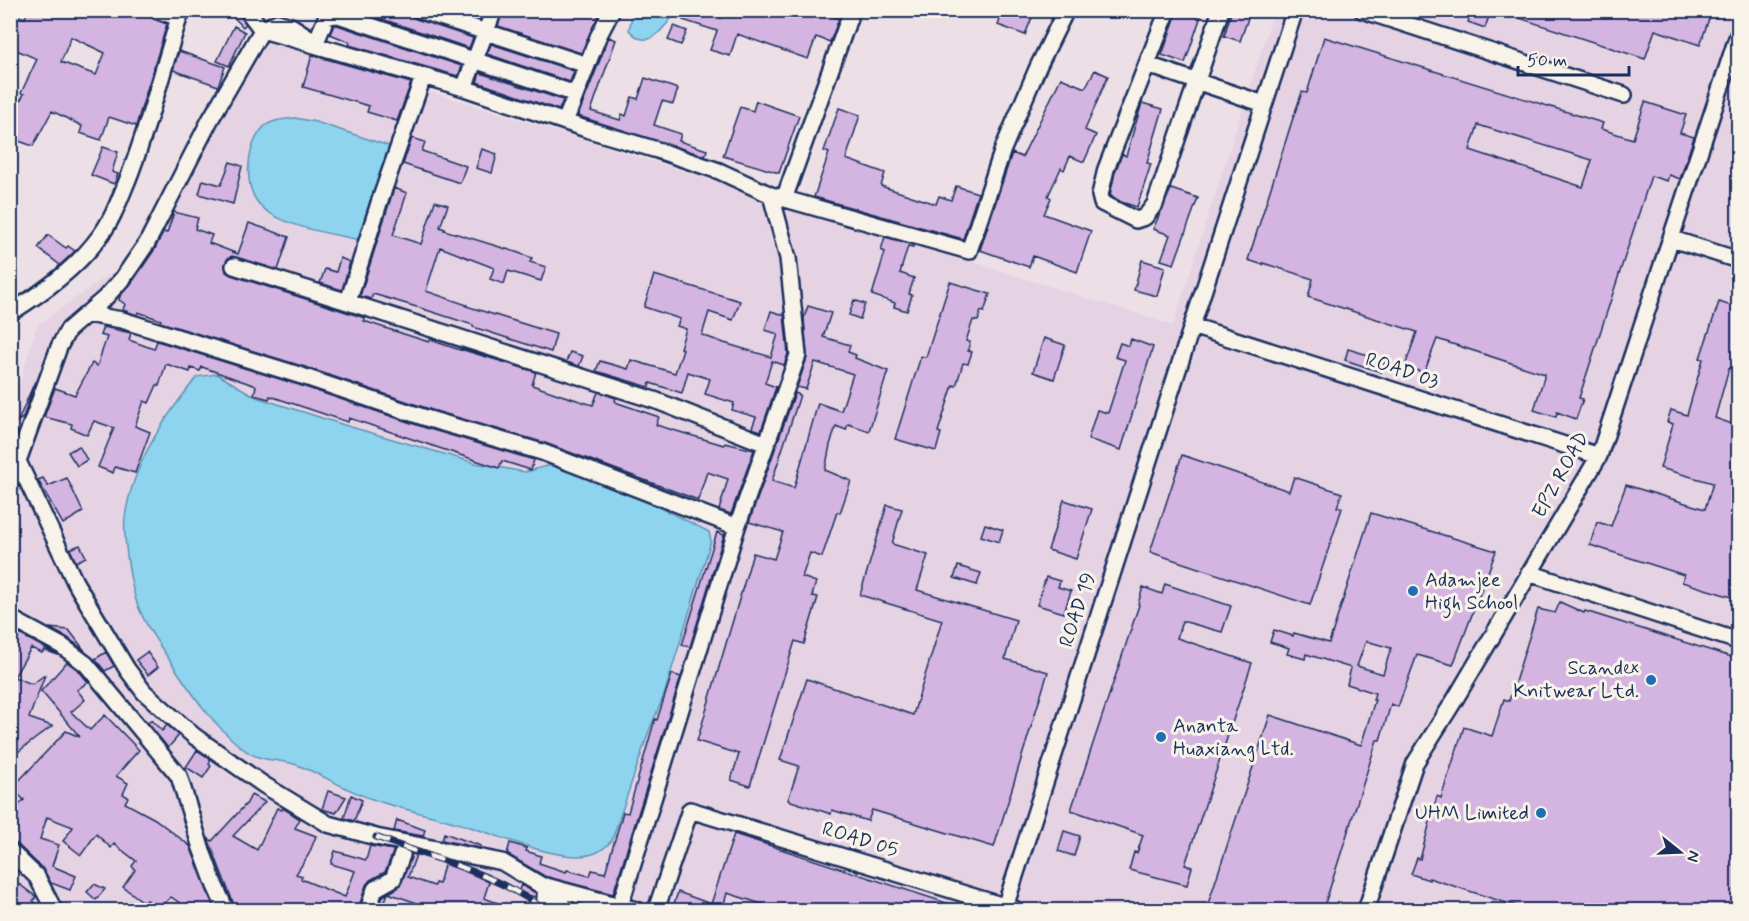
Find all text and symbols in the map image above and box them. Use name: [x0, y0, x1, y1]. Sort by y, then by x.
scale bar: [1518, 39, 1629, 77]
text: 50 m: [1527, 49, 1567, 73]
street label: ROAD 03: [1362, 346, 1442, 396]
street label: EPZ ROAD: [1526, 427, 1596, 523]
place label: Adamjee High School: [1425, 567, 1518, 619]
street label: ROAD 19: [1053, 569, 1103, 651]
marker: Adamjee High School: [1406, 584, 1420, 598]
place label: Scandex Knitwear Ltd.: [1513, 655, 1639, 705]
marker: Scandex Knitwear Ltd.: [1644, 673, 1658, 687]
place label: Ananta Huaxiang Ltd.: [1173, 713, 1294, 763]
marker: Ananta Huaxiang Ltd.: [1154, 730, 1168, 744]
place label: UHM Limited: [1415, 800, 1529, 827]
marker: UHM Limited: [1534, 806, 1548, 820]
street label: ROAD 05: [819, 816, 901, 864]
north arrow: [1650, 822, 1710, 882]
text: N: [1681, 848, 1704, 864]

